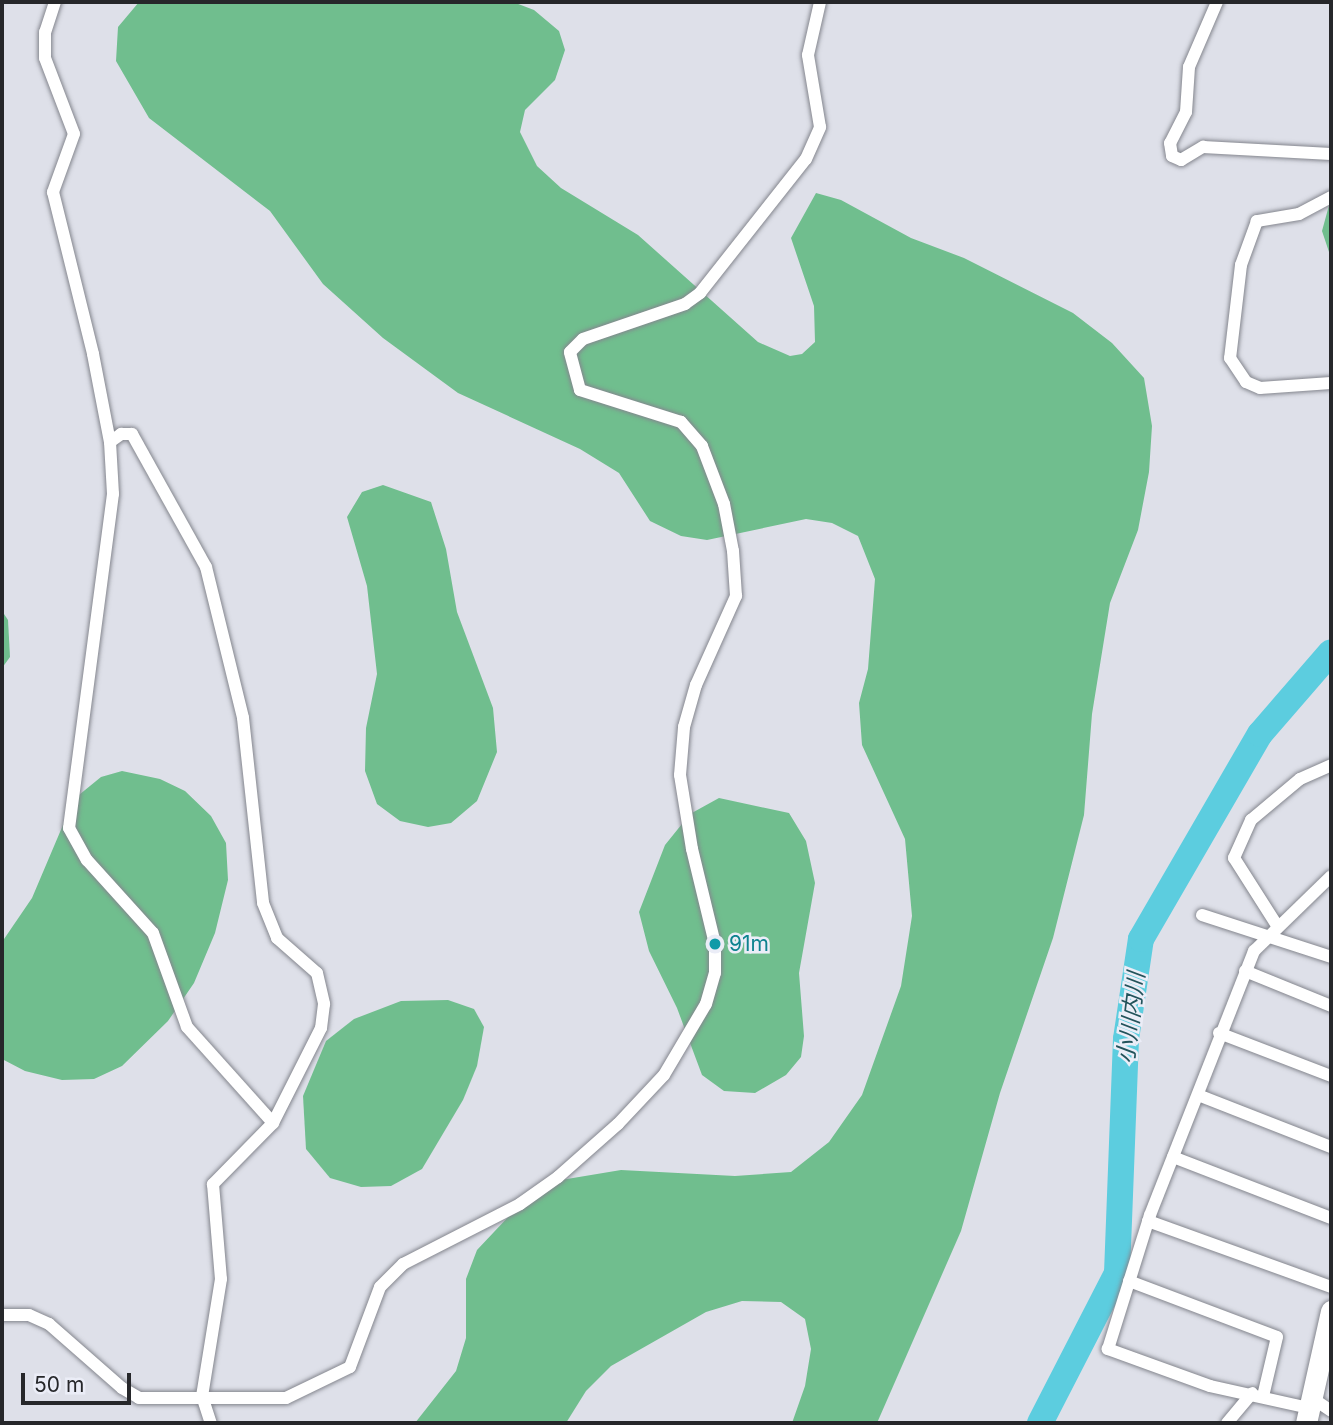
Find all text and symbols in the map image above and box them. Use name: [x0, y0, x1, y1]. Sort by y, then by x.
place label: 91m: [729, 931, 769, 957]
marker: 91m: [707, 936, 723, 952]
water label: 小川内川: [1112, 971, 1150, 1065]
scale bar: [24, 1358, 135, 1402]
text: 50 m: [34, 1372, 84, 1397]

